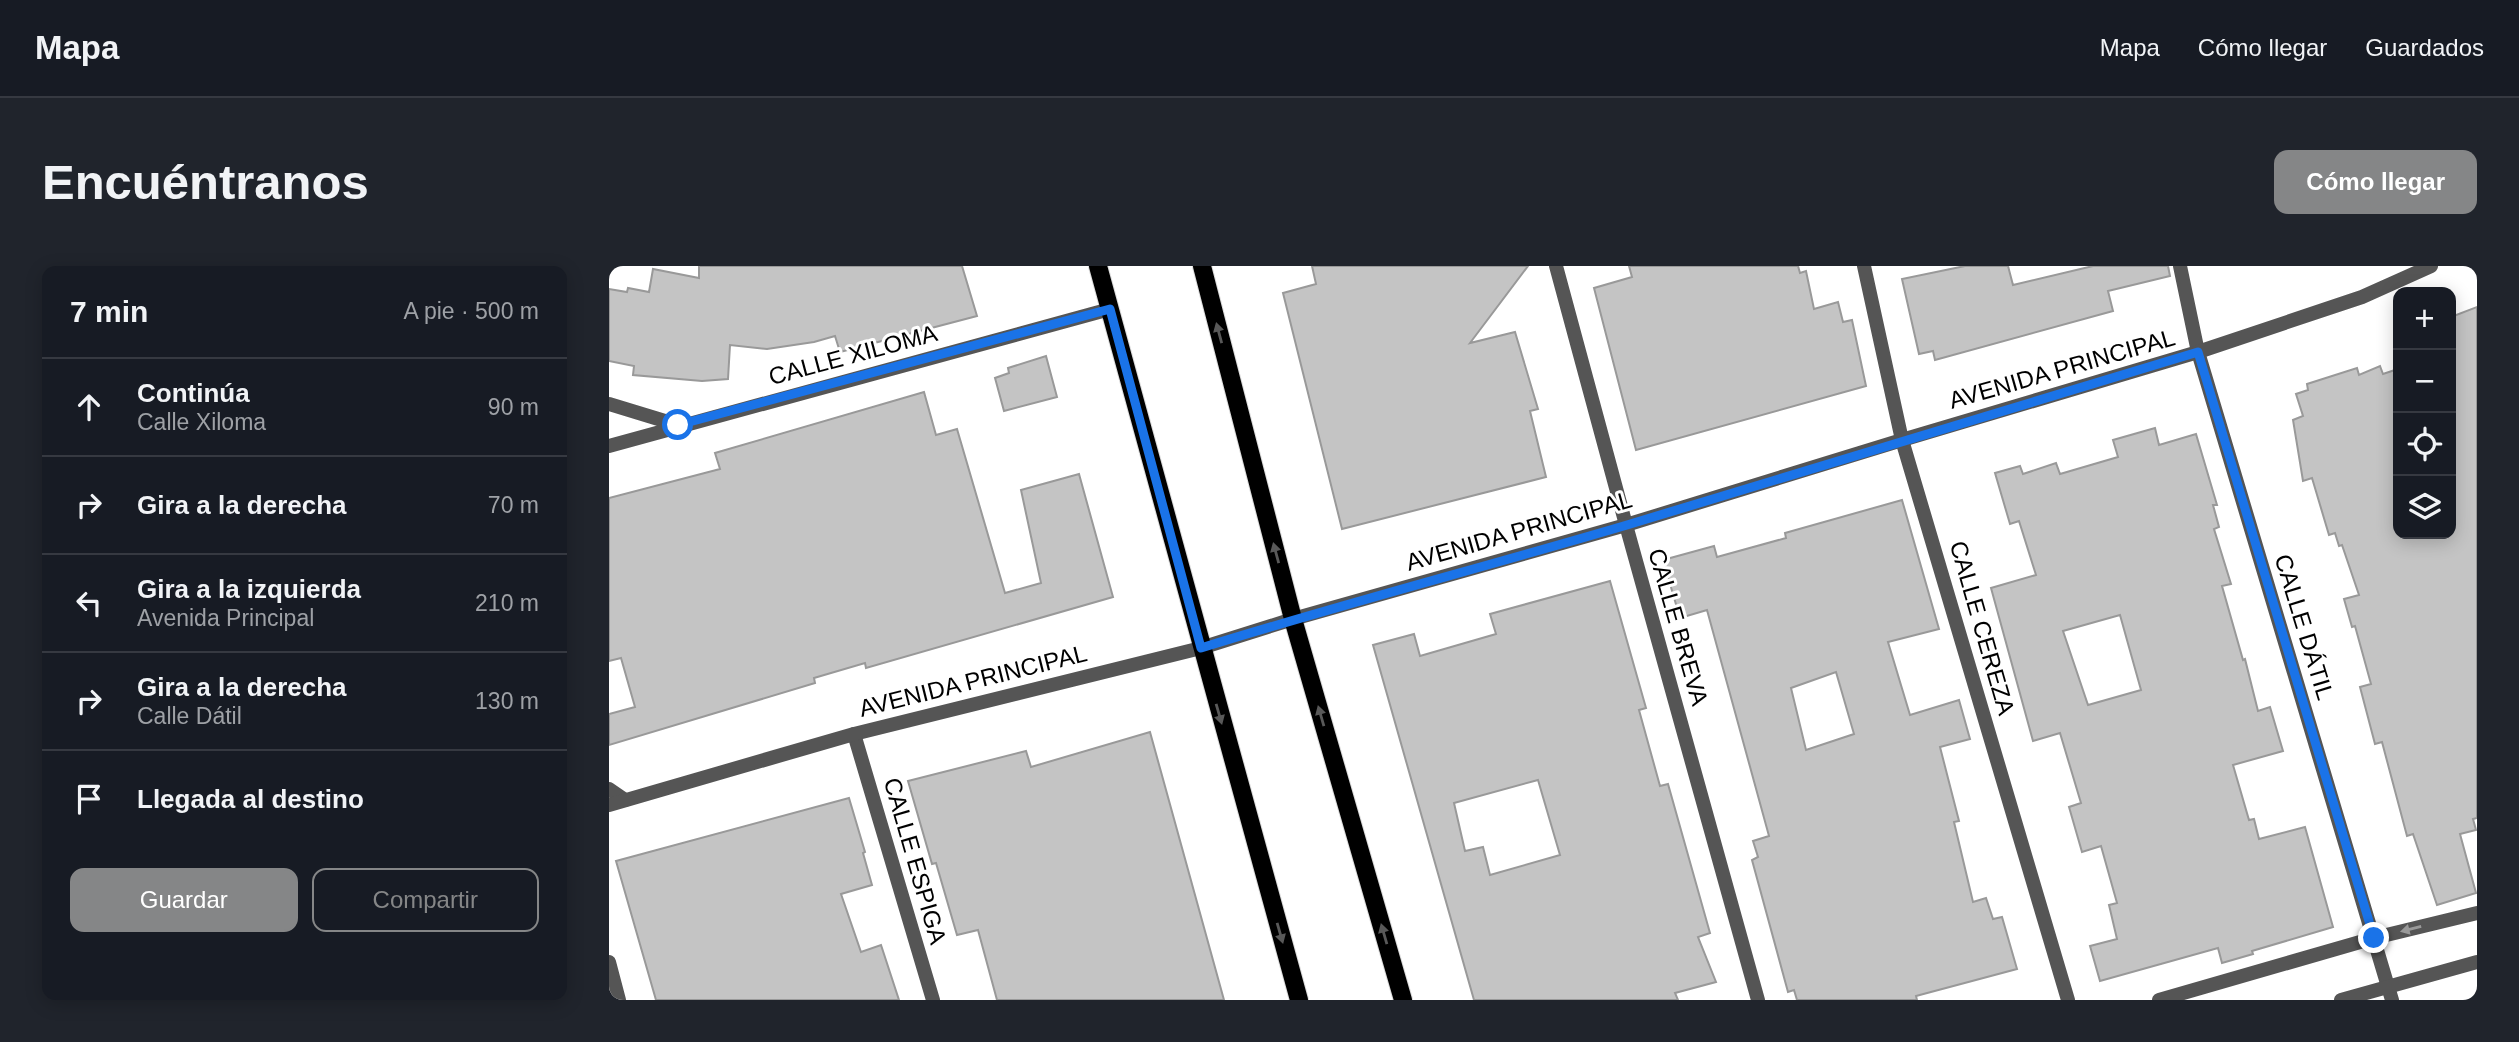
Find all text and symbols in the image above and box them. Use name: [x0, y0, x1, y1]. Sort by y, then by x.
text: Mapa: [35, 29, 119, 66]
text: Mapa: [2100, 34, 2160, 61]
text: Cómo llegar: [2198, 34, 2327, 61]
text: Guardados: [2365, 34, 2484, 61]
button: Cómo llegar: [2274, 150, 2477, 214]
text: Encuéntranos: [42, 155, 369, 209]
map controls: [2393, 287, 2456, 539]
button: +: [2393, 287, 2456, 350]
text: 7 min: [70, 295, 148, 328]
text: A pie · 500 m: [403, 298, 539, 324]
street label: CALLE XILOMA: [766, 319, 940, 390]
one-way arrow: [1213, 322, 1224, 344]
street label: AVENIDA PRINCIPAL: [1946, 323, 2178, 414]
button: −: [2393, 350, 2456, 413]
text: Continúa: [137, 378, 250, 408]
icon: ahead: [70, 388, 108, 426]
text: 90 m: [488, 394, 539, 420]
text: Calle Xiloma: [137, 409, 266, 435]
route start: [662, 409, 693, 440]
button: locate: [2393, 413, 2456, 476]
button: layers: [2393, 476, 2456, 539]
street label: AVENIDA PRINCIPAL: [1403, 485, 1635, 576]
icon: right: [70, 486, 108, 524]
text: Gira a la derecha: [137, 490, 347, 520]
text: 70 m: [488, 492, 539, 518]
street label: CALLE CEREZA: [1945, 538, 2020, 718]
one-way arrow: [1270, 542, 1281, 564]
street label: CALLE BREVA: [1643, 545, 1714, 709]
street label: CALLE DÁTIL: [2270, 551, 2339, 703]
text: Gira a la izquierda: [137, 574, 361, 604]
icon: left: [70, 584, 108, 622]
text: 210 m: [475, 590, 539, 616]
text: Avenida Principal: [137, 605, 314, 631]
street label: AVENIDA PRINCIPAL: [856, 639, 1090, 722]
text: Gira a la derecha: [137, 672, 347, 702]
icon: right: [70, 682, 108, 720]
text: 130 m: [475, 688, 539, 714]
text: Calle Dátil: [137, 703, 242, 729]
one-way arrow: [1215, 704, 1225, 725]
one-way arrow: [1315, 705, 1325, 726]
street label: CALLE ESPIGA: [879, 774, 952, 947]
icon: arrive: [70, 780, 108, 818]
text: Llegada al destino: [137, 784, 364, 814]
button: Guardar: [70, 868, 298, 932]
button: Compartir: [312, 868, 539, 932]
route end: [2358, 922, 2389, 953]
one-way arrow: [1276, 923, 1286, 944]
one-way arrow: [1378, 923, 1389, 945]
one-way arrow: [2400, 924, 2422, 935]

